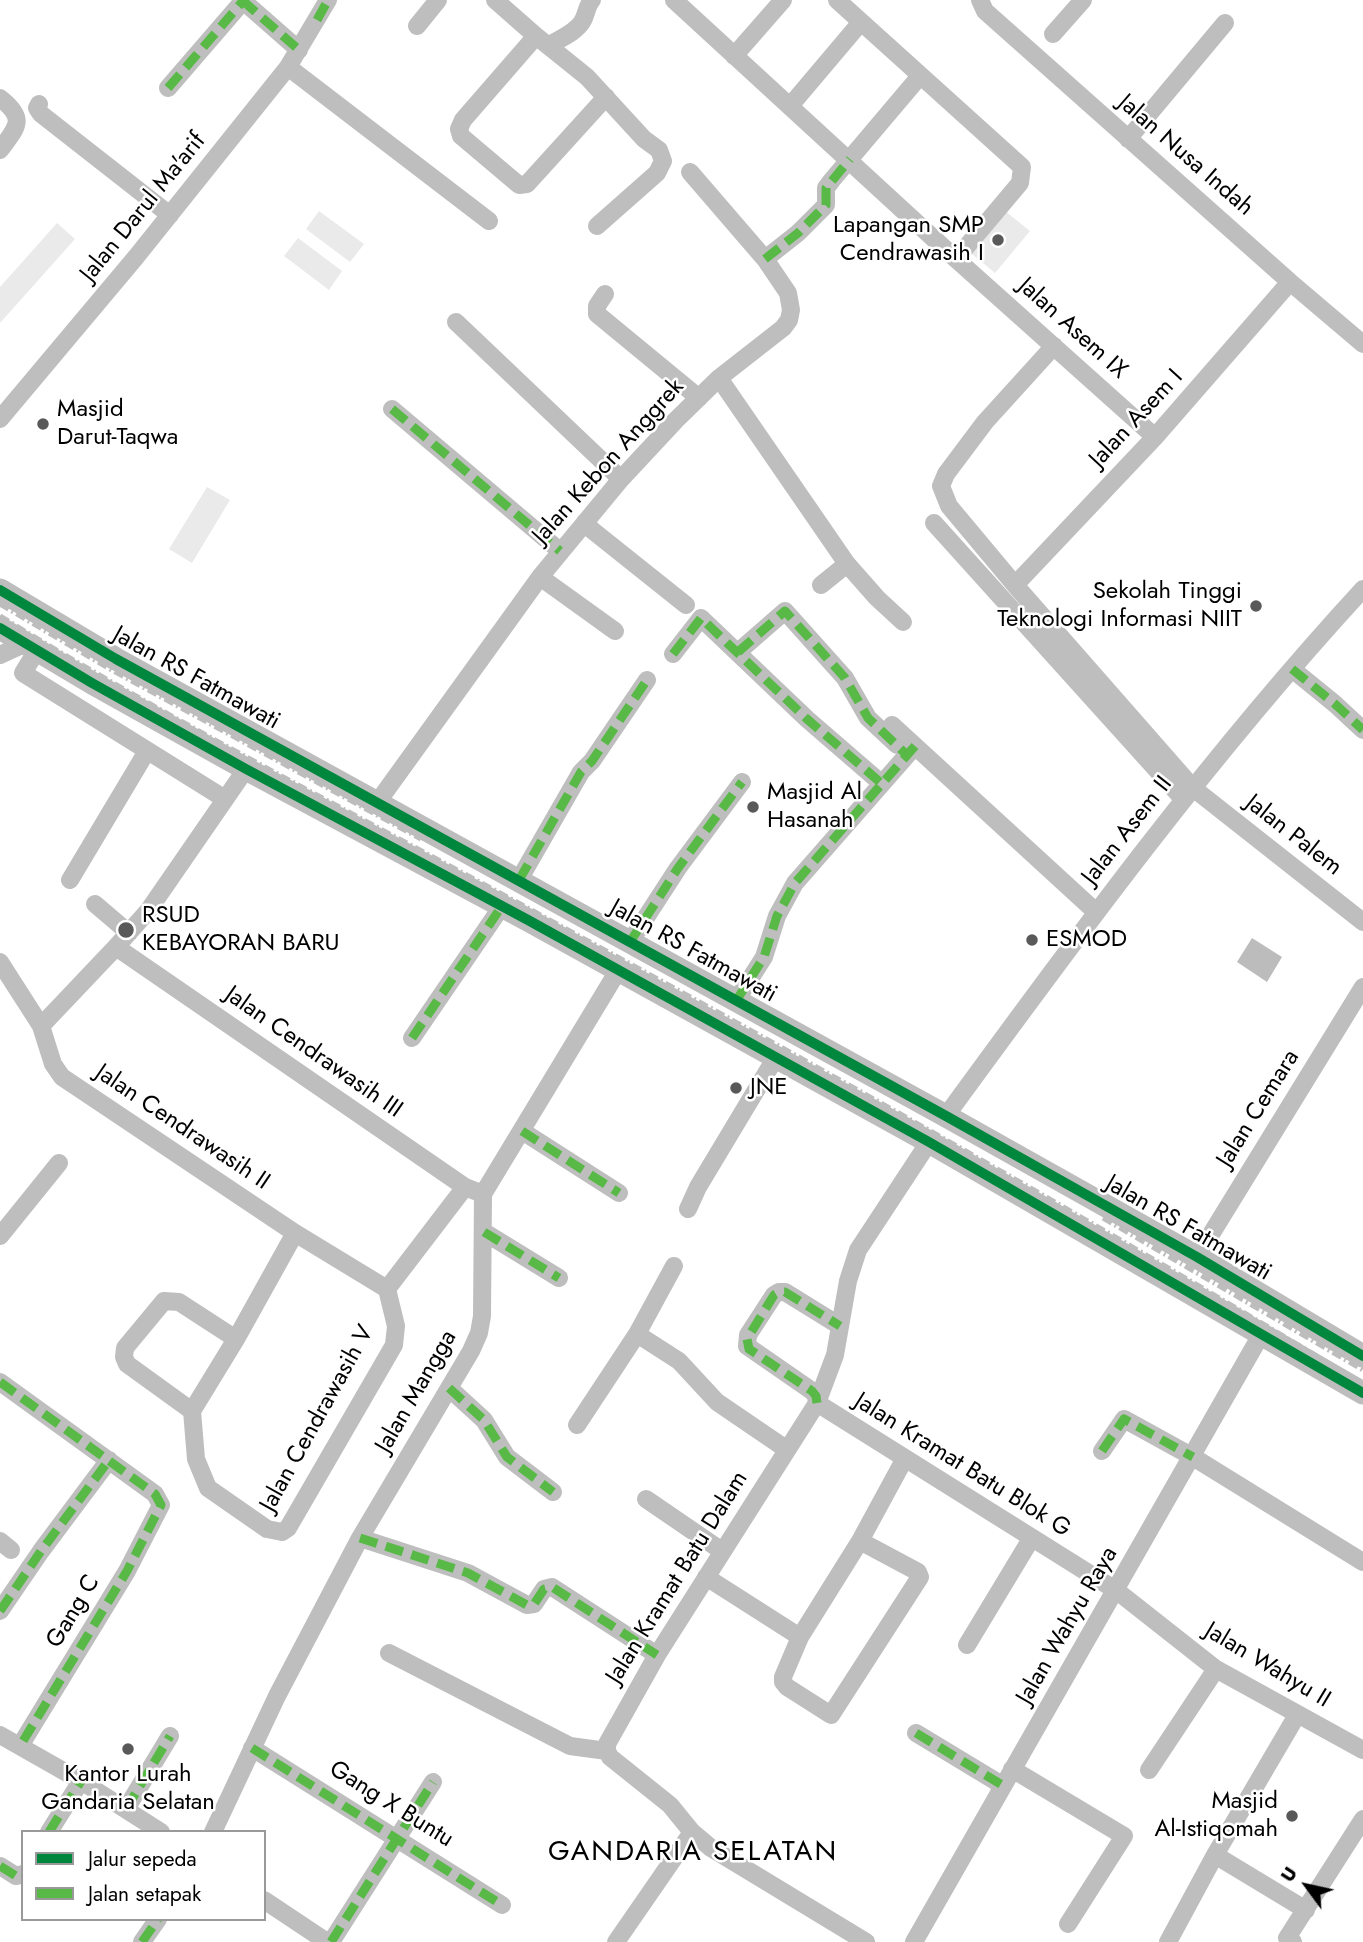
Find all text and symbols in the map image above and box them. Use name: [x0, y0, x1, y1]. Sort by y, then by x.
street label: Jalan Nusa Indah: [1111, 89, 1259, 223]
street label: Jalan Darul Ma'arif: [75, 128, 213, 288]
place label: Lapangan SMP Cendrawasih I: [833, 212, 984, 268]
marker: Lapangan SMP Cendrawasih I: [990, 232, 1006, 248]
street label: Jalan Asem IX: [1011, 272, 1133, 386]
street label: Jalan Asem I: [1084, 364, 1190, 474]
street label: Jalan Kebon Anggrek: [527, 373, 691, 551]
place label: Masjid Darut-Taqwa: [57, 396, 178, 452]
marker: Masjid Darut-Taqwa: [35, 416, 51, 432]
place label: Sekolah Tinggi Teknologi Informasi NIIT: [997, 578, 1242, 634]
marker: Sekolah Tinggi Teknologi Informasi NIIT: [1248, 598, 1264, 614]
street label: Jalan RS Fatmawati: [107, 621, 285, 737]
street label: Jalan Asem II: [1077, 771, 1179, 891]
place label: Masjid Al Hasanah: [767, 779, 862, 835]
street label: Jalan Palem: [1239, 789, 1347, 883]
marker: Masjid Al Hasanah: [745, 799, 761, 815]
street label: Jalan RS Fatmawati: [604, 894, 782, 1010]
place label: RSUD KEBAYORAN BARU: [142, 902, 340, 958]
marker: RSUD KEBAYORAN BARU: [116, 920, 136, 940]
place label: ESMOD: [1046, 926, 1127, 954]
marker: ESMOD: [1024, 932, 1040, 948]
street label: Jalan Cendrawasih III: [219, 981, 407, 1125]
street label: Jalan Cemara: [1212, 1045, 1306, 1173]
street label: Jalan Cendrawasih II: [89, 1059, 275, 1197]
place label: JNE: [750, 1074, 788, 1102]
marker: JNE: [728, 1080, 744, 1096]
street label: Jalan RS Fatmawati: [1100, 1170, 1276, 1288]
street label: Jalan Cendrawasih V: [255, 1321, 381, 1517]
street label: Jalan Mangga: [370, 1326, 464, 1458]
street label: Jalan Kramat Batu Blok G: [849, 1388, 1075, 1544]
street label: Jalan Kramat Batu Dalam: [601, 1467, 755, 1689]
street label: Jalan Wahyu Raya: [1011, 1542, 1125, 1710]
street label: Gang C: [41, 1570, 107, 1654]
street label: Jalan Wahyu II: [1199, 1617, 1335, 1715]
marker: Kantor Lurah Gandaria Selatan: [120, 1741, 136, 1757]
street label: Gang X Buntu: [324, 1755, 458, 1855]
place label: Kantor Lurah Gandaria Selatan: [41, 1761, 215, 1817]
place label: Masjid Al-Istiqomah: [1154, 1788, 1278, 1844]
marker: Masjid Al-Istiqomah: [1284, 1808, 1300, 1824]
legend: [21, 1830, 266, 1921]
district label: GANDARIA SELATAN: [550, 1836, 836, 1870]
text: Jalur sepeda: [88, 1844, 197, 1874]
north arrow: [1272, 1851, 1342, 1921]
text: U: [1274, 1861, 1304, 1887]
text: Jalan setapak: [88, 1879, 201, 1909]

